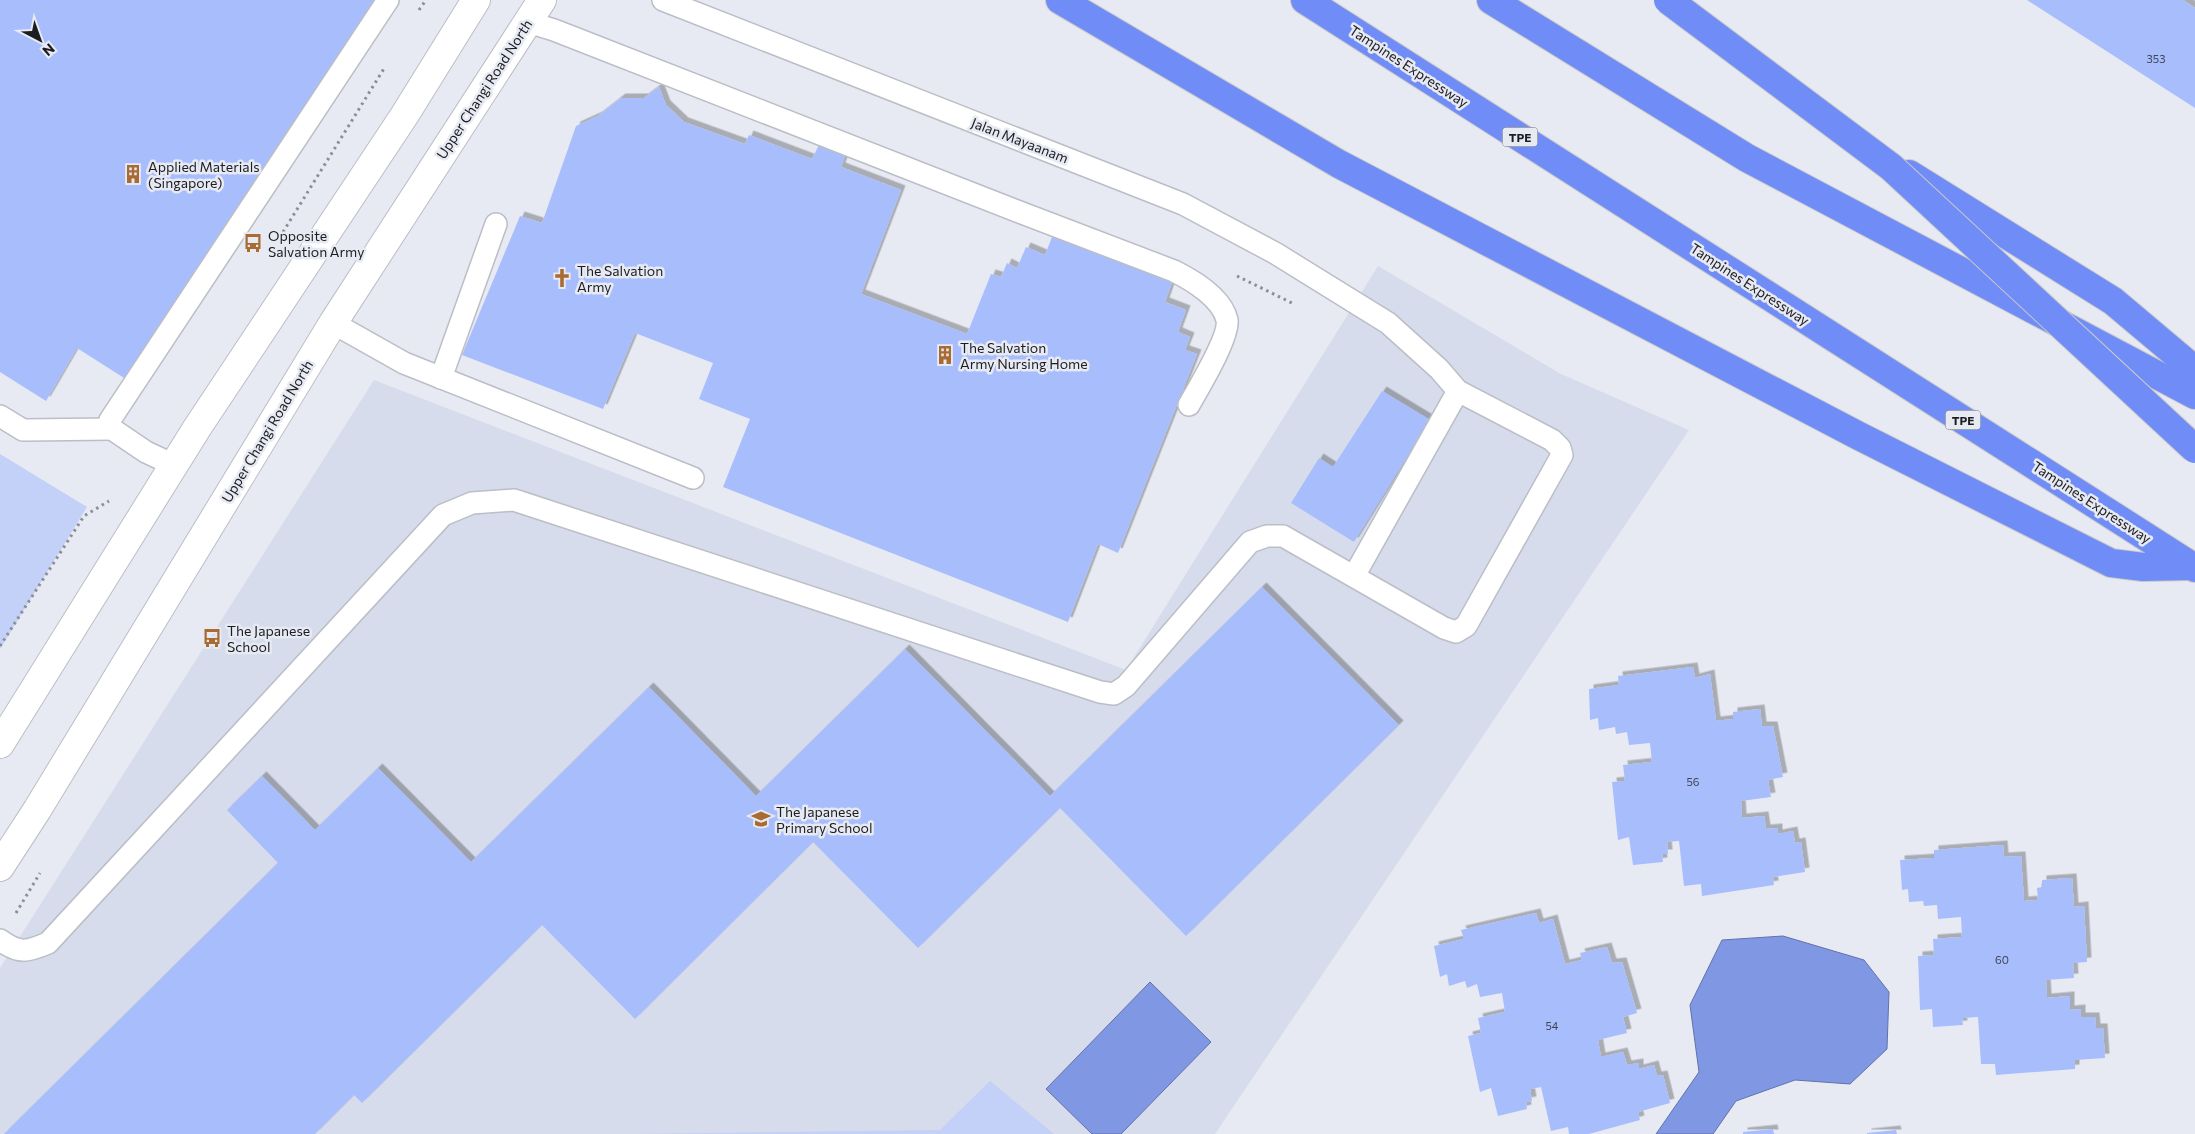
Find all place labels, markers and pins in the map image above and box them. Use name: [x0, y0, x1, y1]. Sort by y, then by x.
place label: Applied Materials (Singapore): [148, 158, 260, 191]
building icon: Applied Materials (Singapore): [122, 163, 144, 185]
place label: Opposite Salvation Army: [268, 227, 364, 260]
bus stop icon: Opposite Salvation Army: [242, 232, 264, 254]
place label: The Salvation Army: [577, 262, 663, 295]
church icon: The Salvation Army: [551, 267, 573, 289]
place label: The Salvation Army Nursing Home: [960, 339, 1088, 372]
building icon: The Salvation Army Nursing Home: [934, 344, 956, 366]
place label: The Japanese School: [227, 622, 310, 655]
bus stop icon: The Japanese School: [201, 627, 223, 649]
place label: The Japanese Primary School: [776, 803, 872, 836]
school or university icon: The Japanese Primary School: [750, 808, 772, 830]

